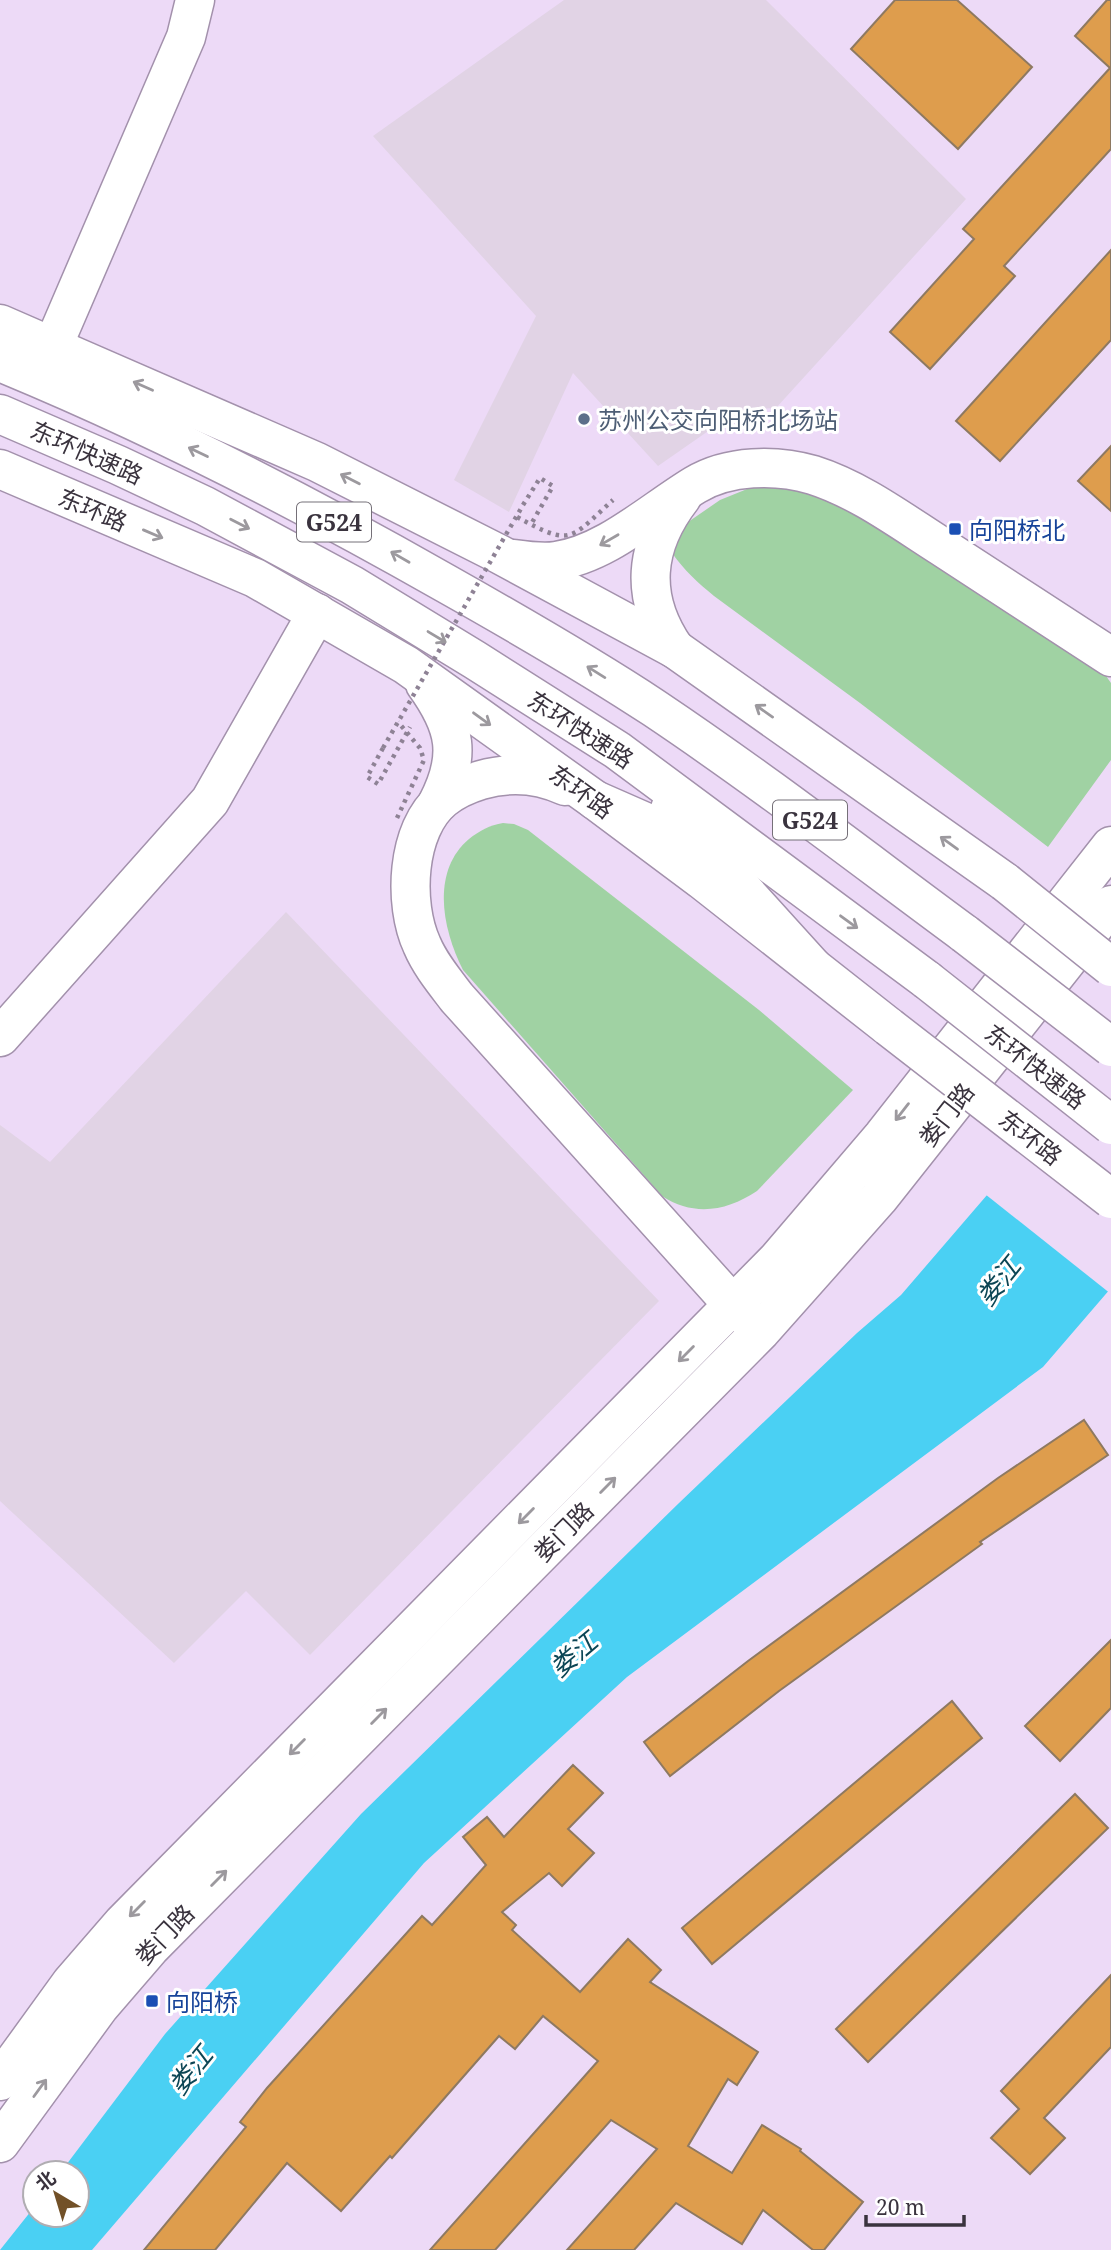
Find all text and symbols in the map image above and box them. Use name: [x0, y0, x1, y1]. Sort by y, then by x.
one-way arrow: [133, 379, 154, 392]
place label: 苏州公交向阳桥北场站: [598, 403, 838, 436]
marker: 苏州公交向阳桥北场站: [576, 411, 592, 427]
street label: 东环快速路: [25, 413, 149, 491]
one-way arrow: [188, 444, 209, 458]
one-way arrow: [340, 471, 361, 485]
street label: 东环路: [53, 480, 133, 538]
road number: G524: [297, 502, 371, 542]
place label: 向阳桥北: [969, 513, 1065, 546]
one-way arrow: [229, 518, 250, 532]
marker: 向阳桥北: [947, 521, 963, 537]
one-way arrow: [142, 528, 163, 541]
one-way arrow: [600, 533, 620, 547]
one-way arrow: [390, 550, 410, 564]
one-way arrow: [427, 631, 447, 645]
one-way arrow: [587, 664, 607, 678]
street label: 东环快速路: [522, 682, 640, 776]
one-way arrow: [755, 704, 774, 718]
one-way arrow: [472, 712, 491, 726]
street label: 东环路: [543, 756, 621, 826]
road number: G524: [773, 800, 847, 840]
one-way arrow: [940, 835, 959, 850]
one-way arrow: [839, 915, 858, 929]
street label: 东环快速路: [979, 1016, 1093, 1116]
street label: 娄门路: [911, 1075, 981, 1153]
one-way arrow: [895, 1102, 910, 1120]
street label: 东环路: [992, 1102, 1070, 1172]
water label: 娄江: [968, 1247, 1030, 1313]
one-way arrow: [678, 1345, 695, 1362]
one-way arrow: [599, 1477, 616, 1494]
street label: 娄门路: [526, 1494, 600, 1568]
one-way arrow: [518, 1507, 535, 1524]
water label: 娄江: [542, 1622, 607, 1685]
one-way arrow: [370, 1708, 387, 1725]
one-way arrow: [289, 1739, 306, 1756]
one-way arrow: [210, 1870, 227, 1887]
street label: 娄门路: [127, 1897, 201, 1971]
one-way arrow: [129, 1900, 146, 1917]
place label: 向阳桥: [166, 1985, 238, 2018]
marker: 向阳桥: [144, 1993, 160, 2009]
water label: 娄江: [160, 2036, 222, 2102]
one-way arrow: [33, 2079, 47, 2098]
north arrow: [21, 2159, 91, 2229]
text: 北: [30, 2165, 61, 2197]
scale bar: [866, 2184, 964, 2228]
text: 20 m: [876, 2193, 925, 2221]

